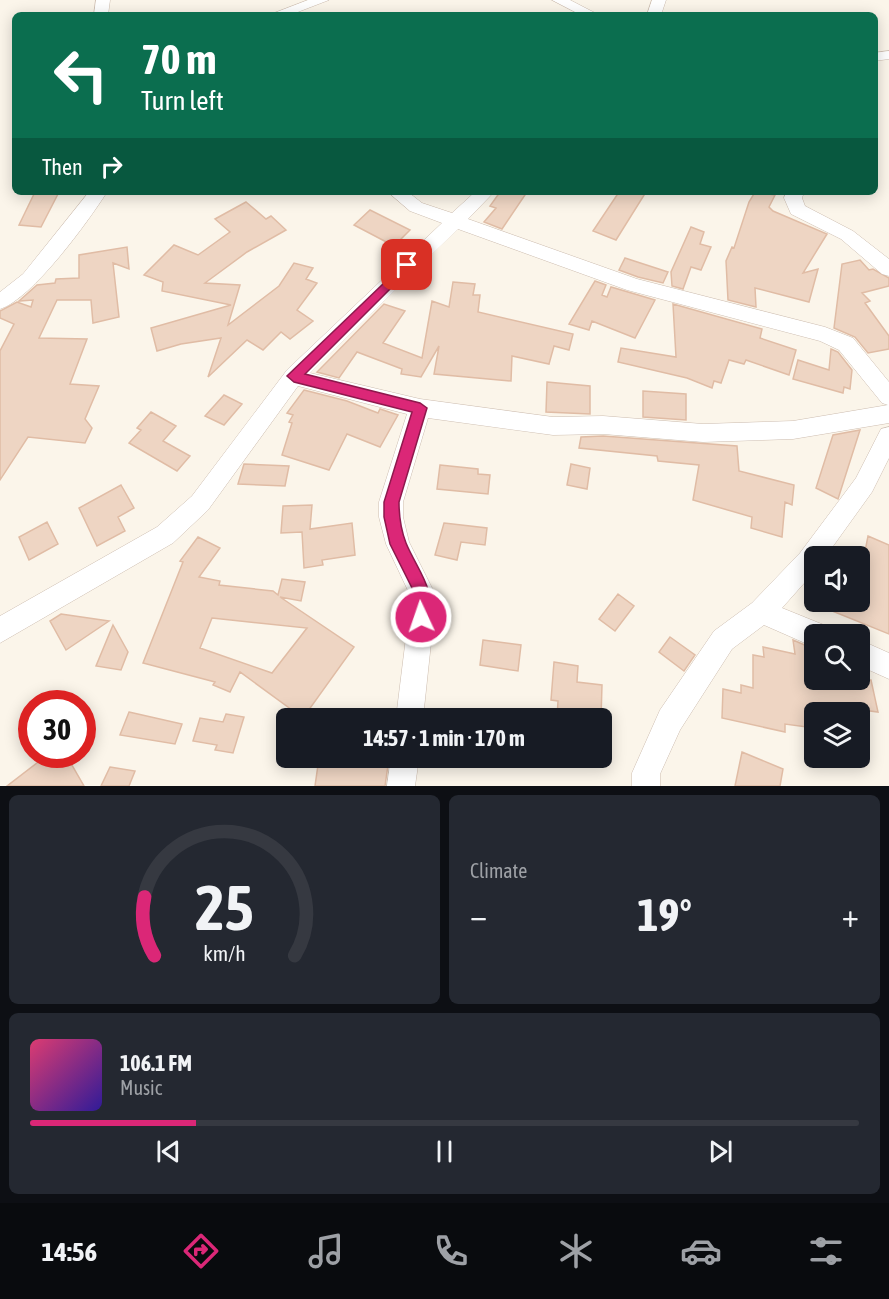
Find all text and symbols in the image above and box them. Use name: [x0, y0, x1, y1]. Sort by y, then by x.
text: 70 m: [141, 35, 216, 83]
icon: left: [42, 36, 120, 114]
text: Turn left: [141, 85, 224, 116]
icon: right: [95, 150, 128, 183]
text: Then: [42, 154, 83, 180]
pin: [381, 239, 432, 290]
icon: arrive: [390, 248, 423, 281]
map controls: [804, 546, 870, 768]
button: sound: [804, 546, 870, 612]
position arrow: [389, 585, 453, 649]
button: search: [804, 624, 870, 690]
speed limit sign: 30: [18, 690, 96, 768]
button: layers: [804, 702, 870, 768]
text: 14:57 · 1 min · 170 m: [363, 725, 525, 751]
text: Climate: [470, 859, 527, 882]
text: 25: [195, 872, 254, 943]
text: 19°: [637, 889, 692, 941]
text: −: [470, 896, 487, 934]
text: +: [842, 896, 859, 934]
text: km/h: [203, 942, 246, 967]
text: 106.1 FM: [120, 1050, 192, 1076]
text: Music: [120, 1076, 162, 1099]
icon: previous: [152, 1135, 185, 1168]
icon: pause: [428, 1135, 461, 1168]
icon: next: [704, 1135, 737, 1168]
icon: directions: [180, 1230, 222, 1272]
icon: music: [305, 1230, 347, 1272]
icon: phone: [430, 1230, 472, 1272]
icon: climate: [555, 1230, 597, 1272]
icon: car: [680, 1230, 722, 1272]
icon: filters: [805, 1230, 847, 1272]
text: 14:56: [42, 1236, 97, 1267]

